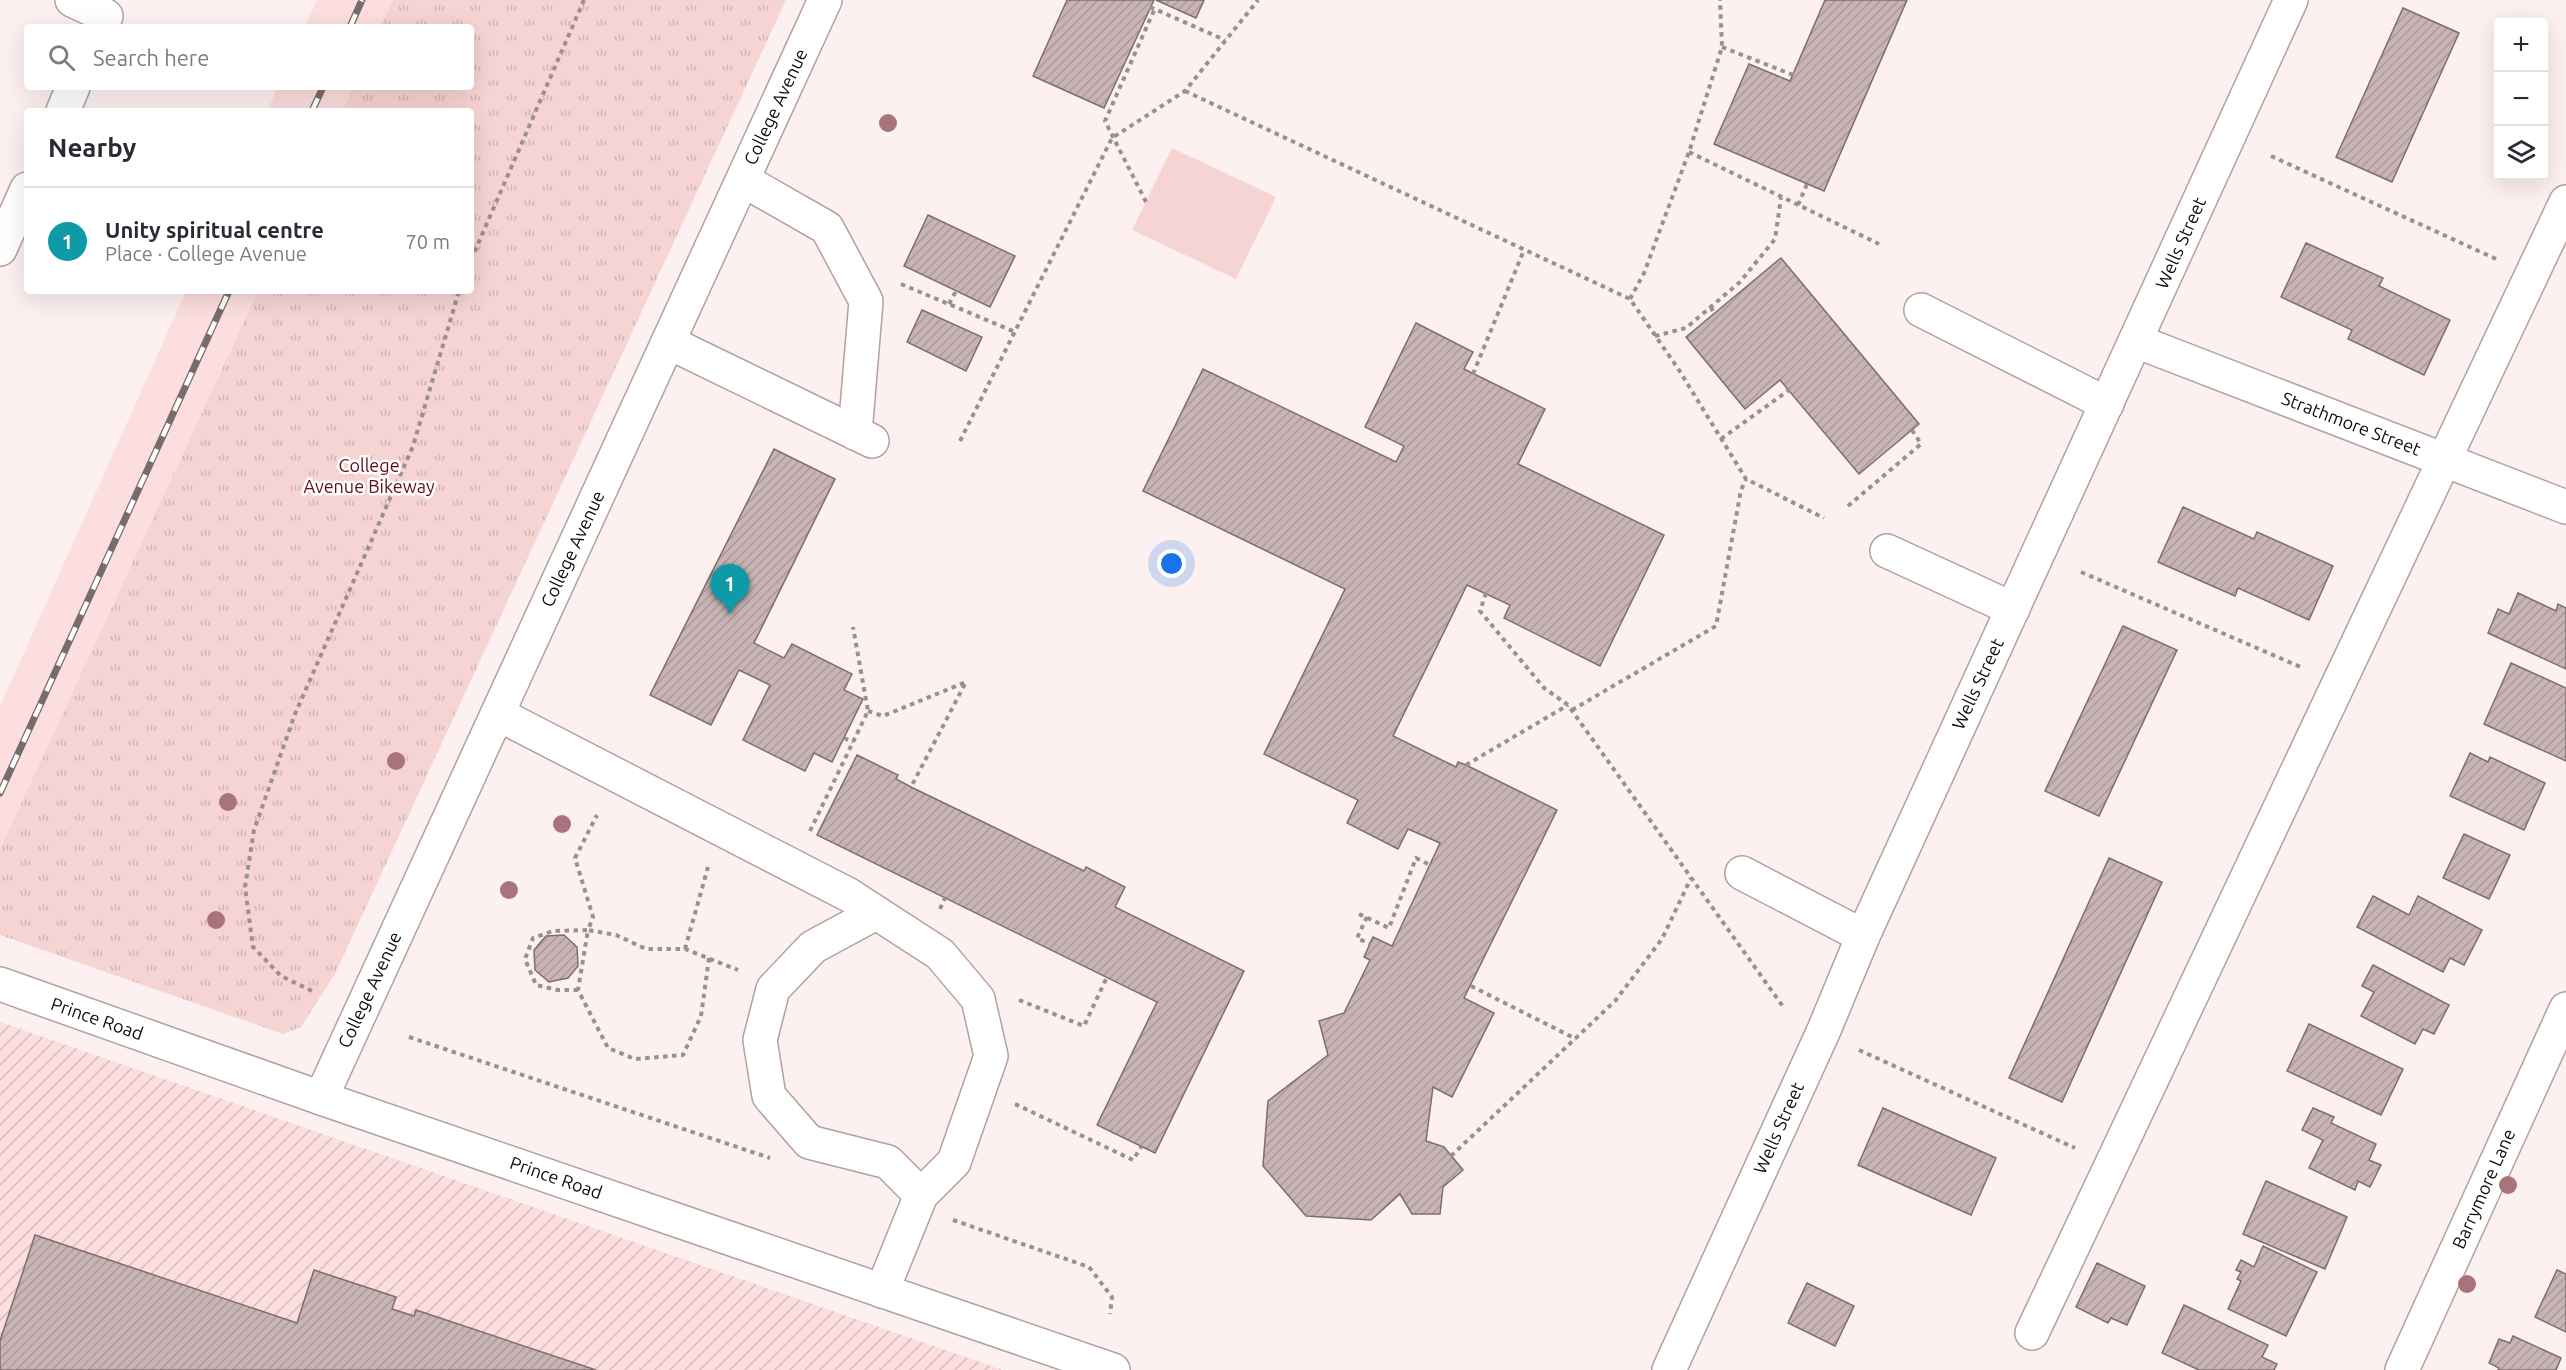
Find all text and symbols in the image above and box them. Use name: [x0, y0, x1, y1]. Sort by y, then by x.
map controls: [2494, 18, 2548, 180]
button: +: [2494, 18, 2548, 72]
search box: [24, 24, 474, 90]
icon: search: [45, 41, 78, 74]
text: Search here: [93, 45, 209, 70]
street label: College Avenue: [739, 45, 811, 168]
button: −: [2494, 72, 2548, 126]
button: layers: [2494, 126, 2548, 180]
text: Nearby: [48, 133, 136, 162]
street label: Wells Street: [2151, 194, 2209, 291]
text: Unity spiritual centre: [105, 217, 324, 242]
text: 1: [62, 230, 73, 253]
text: 70 m: [406, 230, 450, 253]
text: Place · College Avenue: [105, 242, 307, 265]
street label: Strathmore Street: [2279, 387, 2424, 459]
park label: College Avenue Bikeway: [303, 455, 435, 496]
street label: College Avenue: [536, 487, 608, 610]
your location: [1157, 549, 1186, 578]
pin: 1: [710, 564, 750, 614]
street label: Wells Street: [1947, 635, 2007, 732]
street label: College Avenue: [333, 928, 405, 1051]
street label: Prince Road: [49, 993, 146, 1043]
street label: Wells Street: [1749, 1079, 1807, 1176]
street label: Barrymore Lane: [2448, 1126, 2518, 1252]
street label: Prince Road: [508, 1152, 605, 1202]

